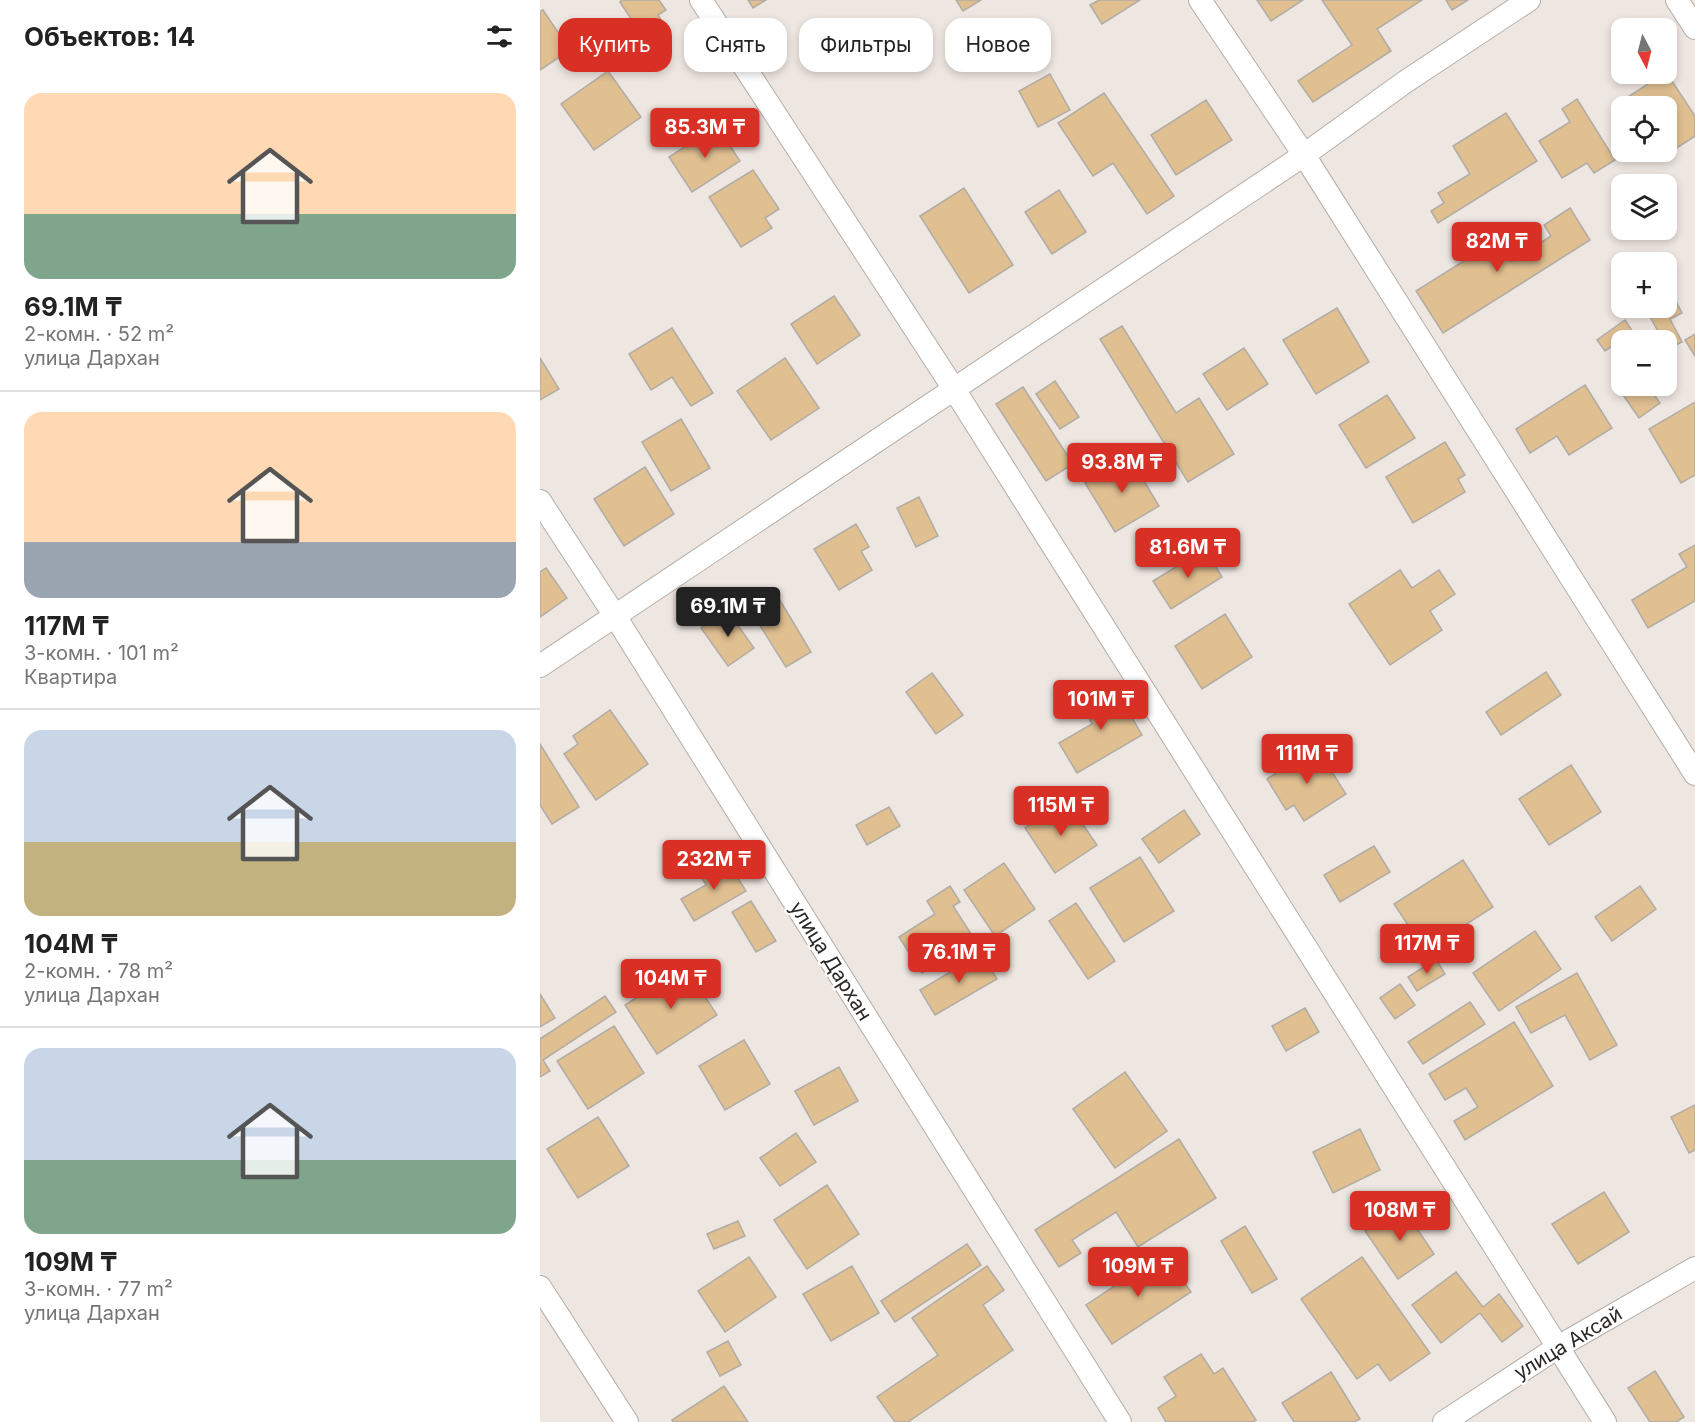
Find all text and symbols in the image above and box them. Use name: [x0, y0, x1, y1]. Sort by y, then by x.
chip: Купить: [558, 18, 672, 72]
chip: Снять: [684, 18, 787, 72]
chip: Фильтры: [799, 18, 933, 72]
chip: Новое: [945, 18, 1051, 72]
north arrow: [1611, 18, 1677, 84]
map controls: [1611, 18, 1677, 396]
icon: filters: [483, 20, 516, 53]
text: Объектов: 14: [24, 21, 195, 52]
button: locate: [1611, 96, 1677, 162]
pin: 85.3M ₸: [650, 108, 760, 159]
text: 85.3M ₸: [664, 115, 746, 139]
icon: home: [216, 132, 324, 240]
button: layers: [1611, 174, 1677, 240]
pin: 82M ₸: [1455, 222, 1539, 273]
text: 82M ₸: [1466, 229, 1528, 253]
button: +: [1611, 252, 1677, 318]
text: 69.1M ₸: [24, 291, 122, 322]
text: 2-комн. · 52 m²: [24, 322, 174, 346]
button: −: [1611, 330, 1677, 396]
text: улица Дархан: [24, 346, 160, 370]
pin: 93.8M ₸: [1067, 443, 1177, 494]
text: 93.8M ₸: [1081, 450, 1163, 474]
icon: home: [216, 451, 324, 559]
pin: 81.6M ₸: [1133, 528, 1243, 579]
text: 81.6M ₸: [1149, 535, 1227, 559]
pin: 69.1M ₸: [673, 587, 783, 638]
text: 69.1M ₸: [690, 594, 766, 618]
text: 117M ₸: [24, 610, 109, 641]
text: 3-комн. · 101 m²: [24, 641, 179, 665]
text: Квартира: [24, 665, 117, 689]
pin: 101M ₸: [1052, 680, 1150, 731]
text: 101M ₸: [1067, 687, 1135, 711]
pin: 111M ₸: [1258, 734, 1356, 785]
text: 111M ₸: [1276, 741, 1338, 765]
icon: home: [216, 769, 324, 877]
pin: 115M ₸: [1012, 786, 1110, 837]
text: 115M ₸: [1028, 793, 1094, 817]
pin: 232M ₸: [665, 840, 763, 891]
text: 232M ₸: [677, 847, 751, 871]
street label: улица Дархан: [785, 897, 877, 1025]
pin: 117M ₸: [1378, 924, 1476, 975]
text: 104M ₸: [24, 928, 118, 959]
text: 117M ₸: [1394, 931, 1460, 955]
pin: 76.1M ₸: [904, 933, 1014, 984]
text: 76.1M ₸: [922, 940, 996, 964]
text: 2-комн. · 78 m²: [24, 959, 173, 983]
pin: 104M ₸: [622, 959, 720, 1010]
text: 104M ₸: [635, 966, 707, 990]
text: улица Дархан: [24, 983, 160, 1007]
icon: home: [216, 1087, 324, 1195]
pin: 108M ₸: [1351, 1191, 1449, 1242]
text: 108M ₸: [1364, 1198, 1436, 1222]
text: 109M ₸: [24, 1246, 117, 1277]
pin: 109M ₸: [1089, 1247, 1187, 1298]
text: 109M ₸: [1102, 1254, 1174, 1278]
text: 3-комн. · 77 m²: [24, 1277, 173, 1301]
text: улица Дархан: [24, 1301, 160, 1325]
street label: улица Аксай: [1510, 1301, 1626, 1385]

